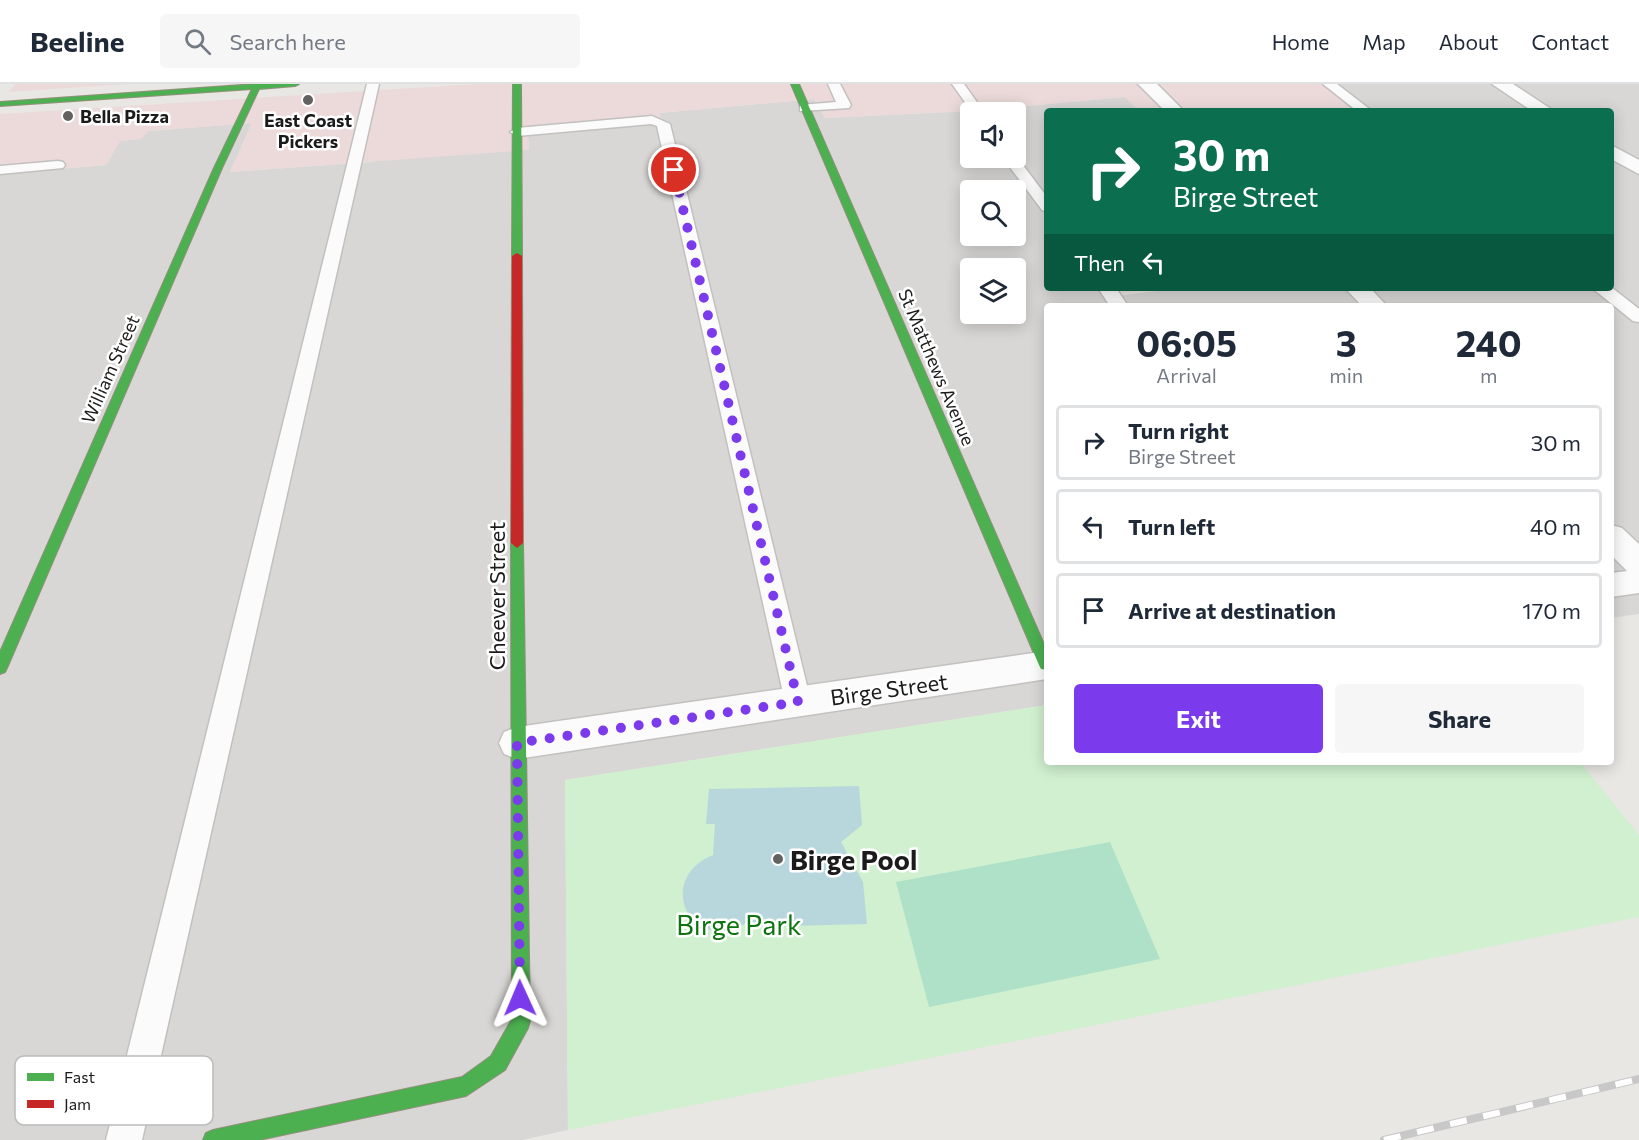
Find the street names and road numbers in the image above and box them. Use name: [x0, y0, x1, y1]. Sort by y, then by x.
street label: St Matthews Avenue: [894, 285, 980, 449]
street label: William Street: [76, 311, 144, 427]
street label: Cheever Street: [483, 522, 510, 670]
street label: Birge Street: [829, 667, 949, 711]

